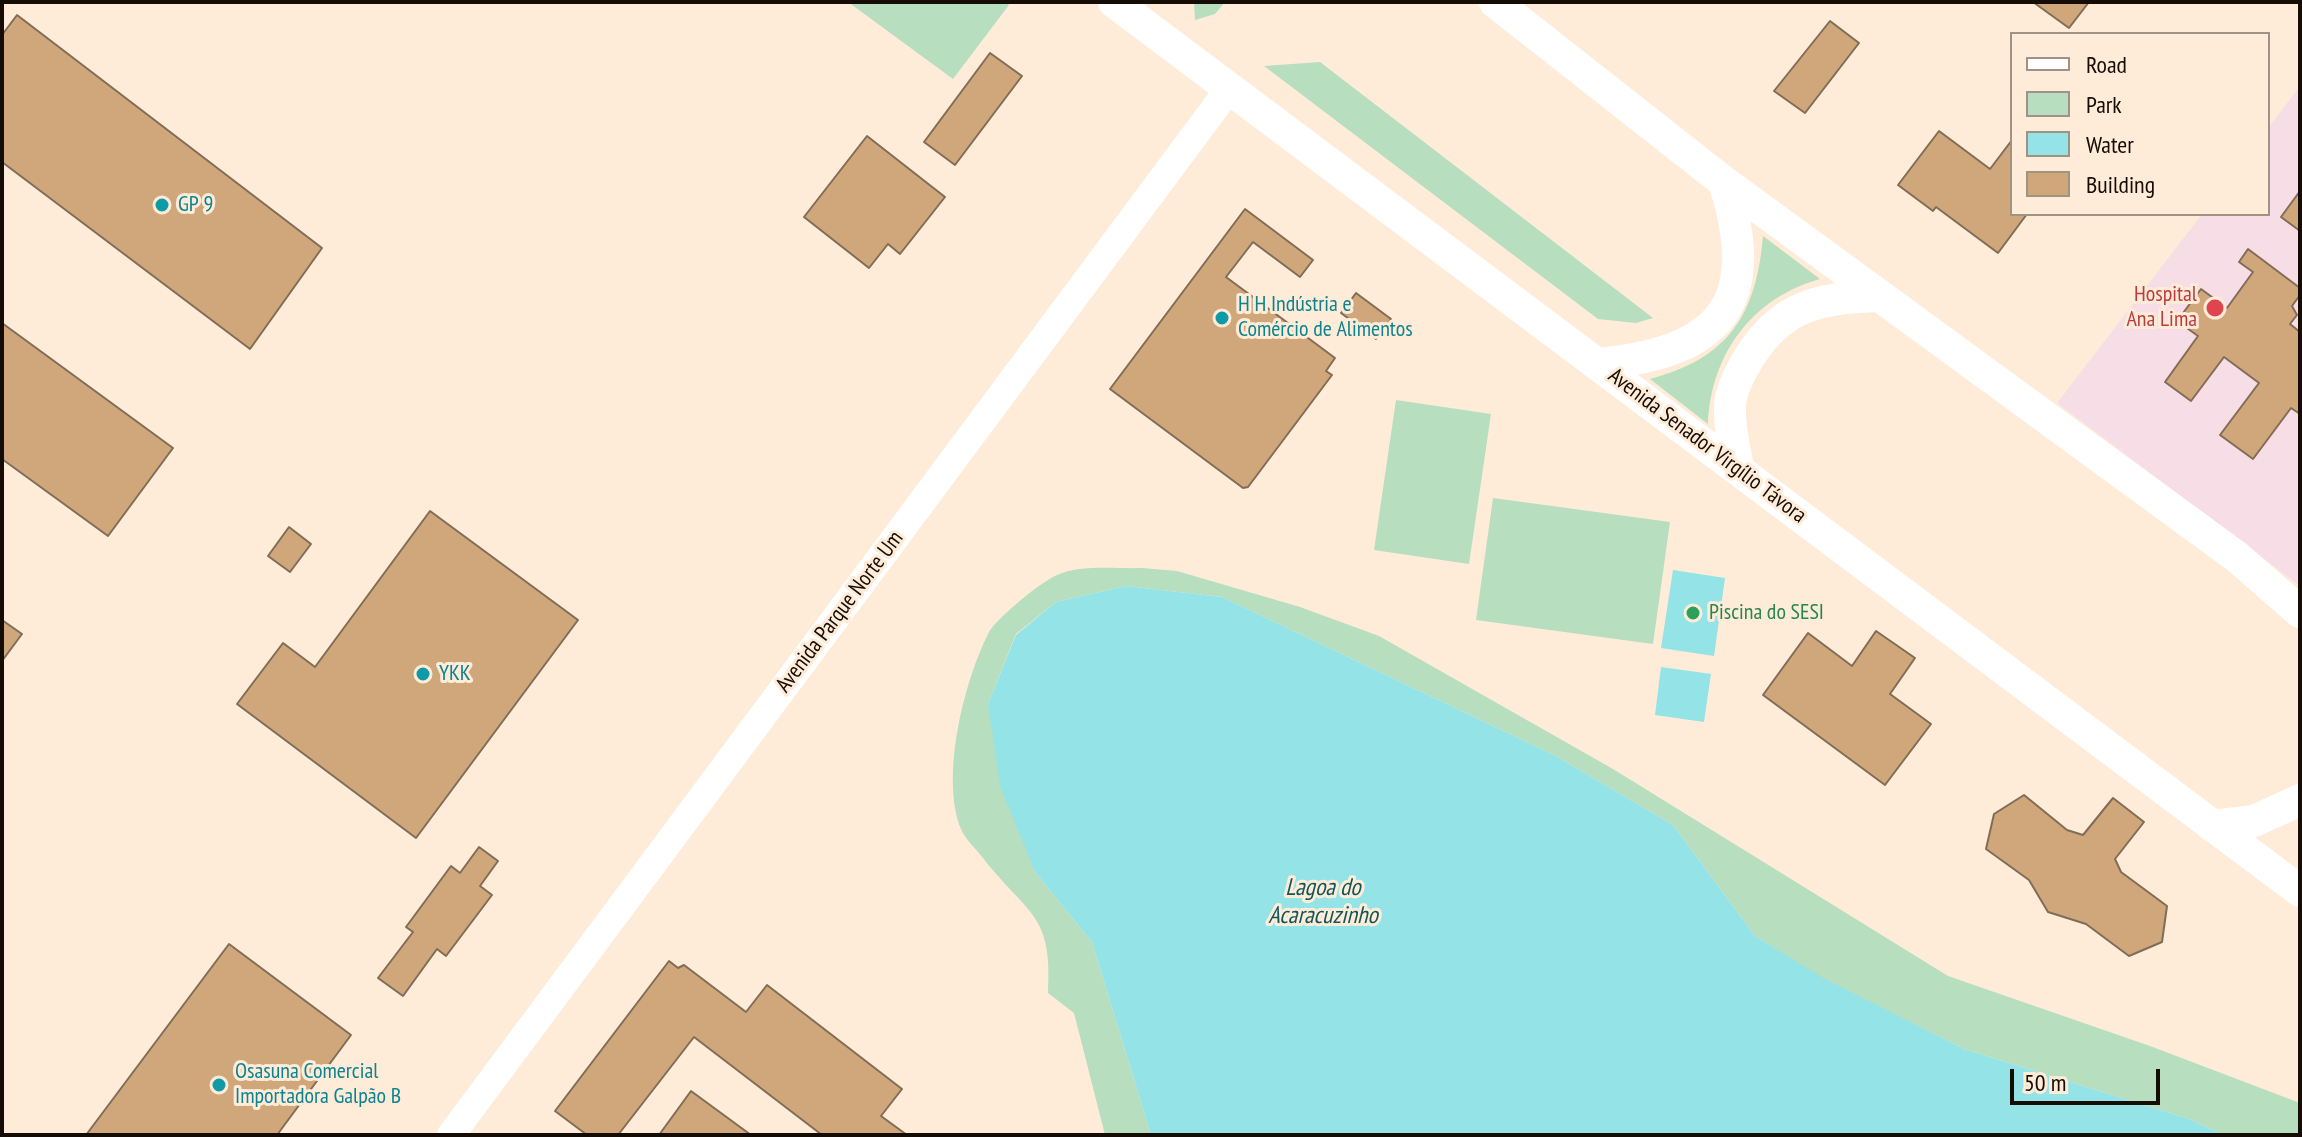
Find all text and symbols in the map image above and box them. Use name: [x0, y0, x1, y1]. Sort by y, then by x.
legend: [2010, 32, 2270, 216]
text: Road: [2086, 49, 2127, 80]
text: Park: [2086, 89, 2122, 120]
text: Water: [2086, 129, 2134, 160]
text: Building: [2086, 169, 2155, 200]
place label: GP 9: [178, 192, 213, 218]
marker: GP 9: [153, 196, 171, 214]
place label: Hospital Ana Lima: [2126, 282, 2197, 334]
place label: H H Indústria e Comércio de Alimentos: [1238, 292, 1413, 344]
marker: Hospital Ana Lima: [2204, 297, 2226, 319]
marker: H H Indústria e Comércio de Alimentos: [1213, 309, 1231, 327]
street label: Avenida Senador Virgílio Távora: [1603, 363, 1811, 529]
street label: Avenida Parque Norte Um: [771, 526, 909, 698]
place label: Piscina do SESI: [1709, 600, 1824, 626]
marker: Piscina do SESI: [1684, 604, 1702, 622]
place label: YKK: [439, 661, 471, 687]
marker: YKK: [414, 665, 432, 683]
water label: Lagoa do Acaracuzinho: [1268, 874, 1378, 930]
scale bar: [2014, 1053, 2164, 1103]
place label: Osasuna Comercial Importadora Galpão B: [235, 1059, 401, 1110]
text: 50 m: [2024, 1067, 2066, 1098]
marker: Osasuna Comercial Importadora Galpão B: [210, 1076, 228, 1094]

